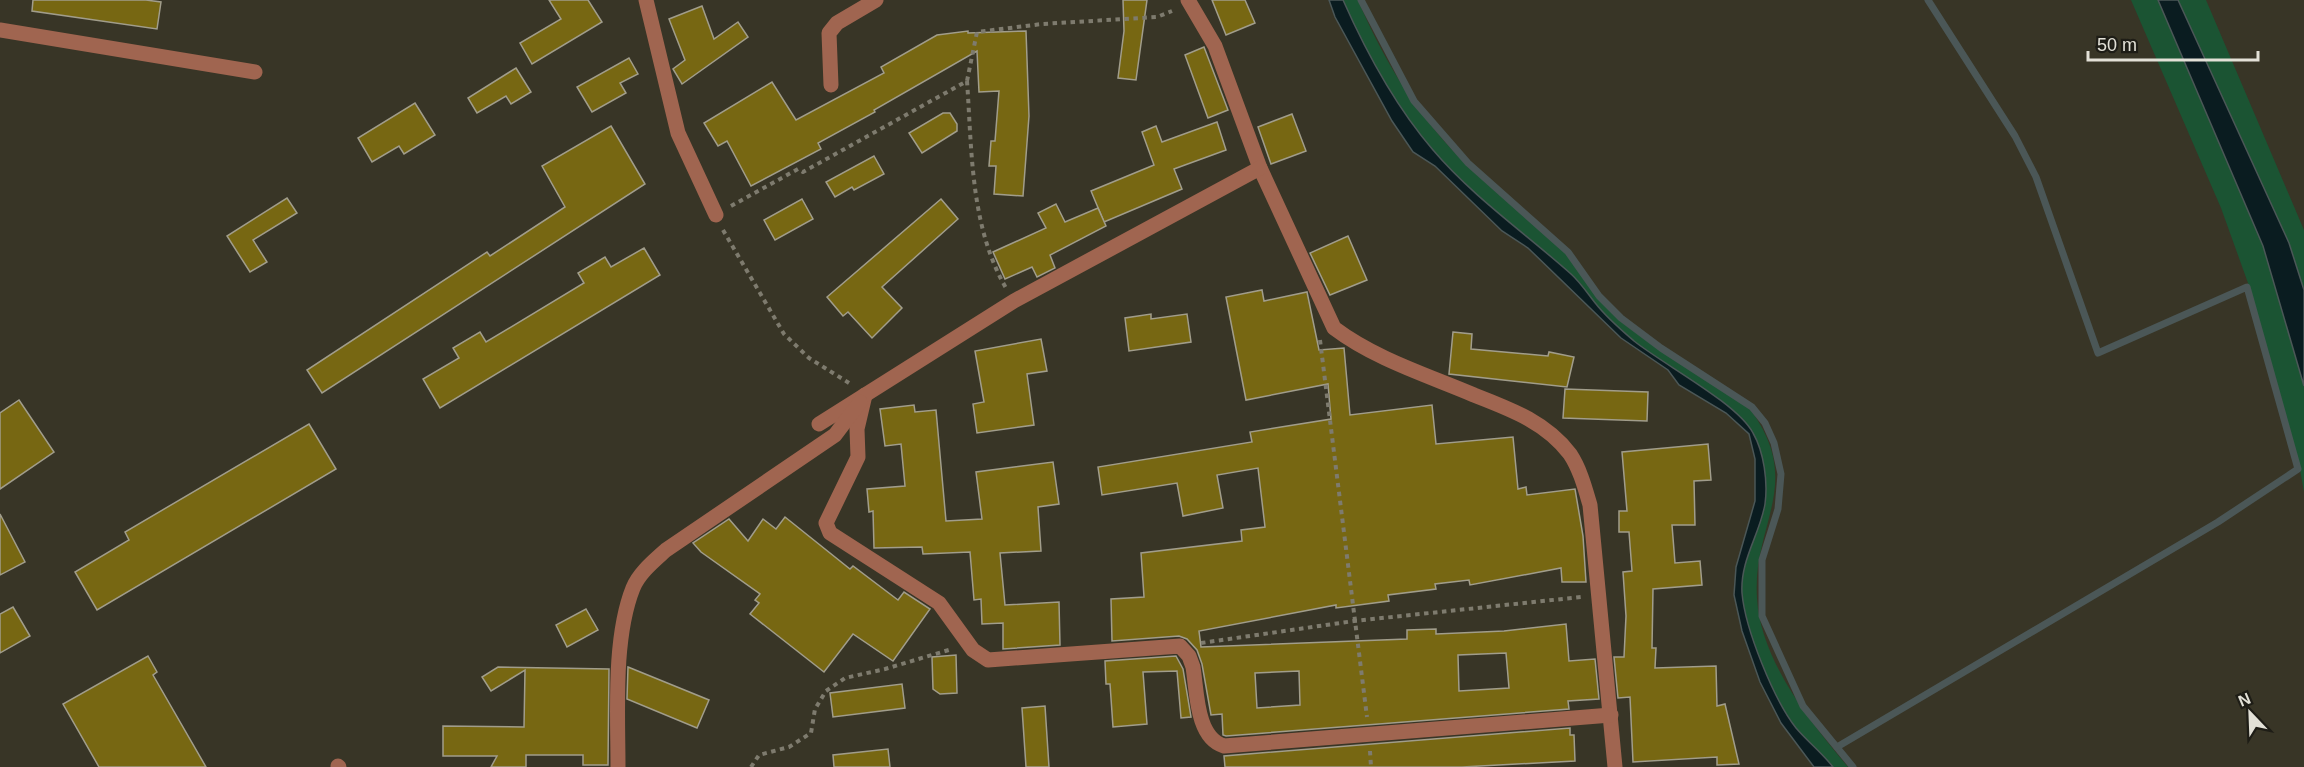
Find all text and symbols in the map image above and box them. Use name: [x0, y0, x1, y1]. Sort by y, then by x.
scale bar: [2088, 24, 2258, 62]
text: 50 m: [2097, 35, 2137, 55]
north arrow: [2220, 683, 2280, 743]
text: N: [2236, 690, 2253, 710]

